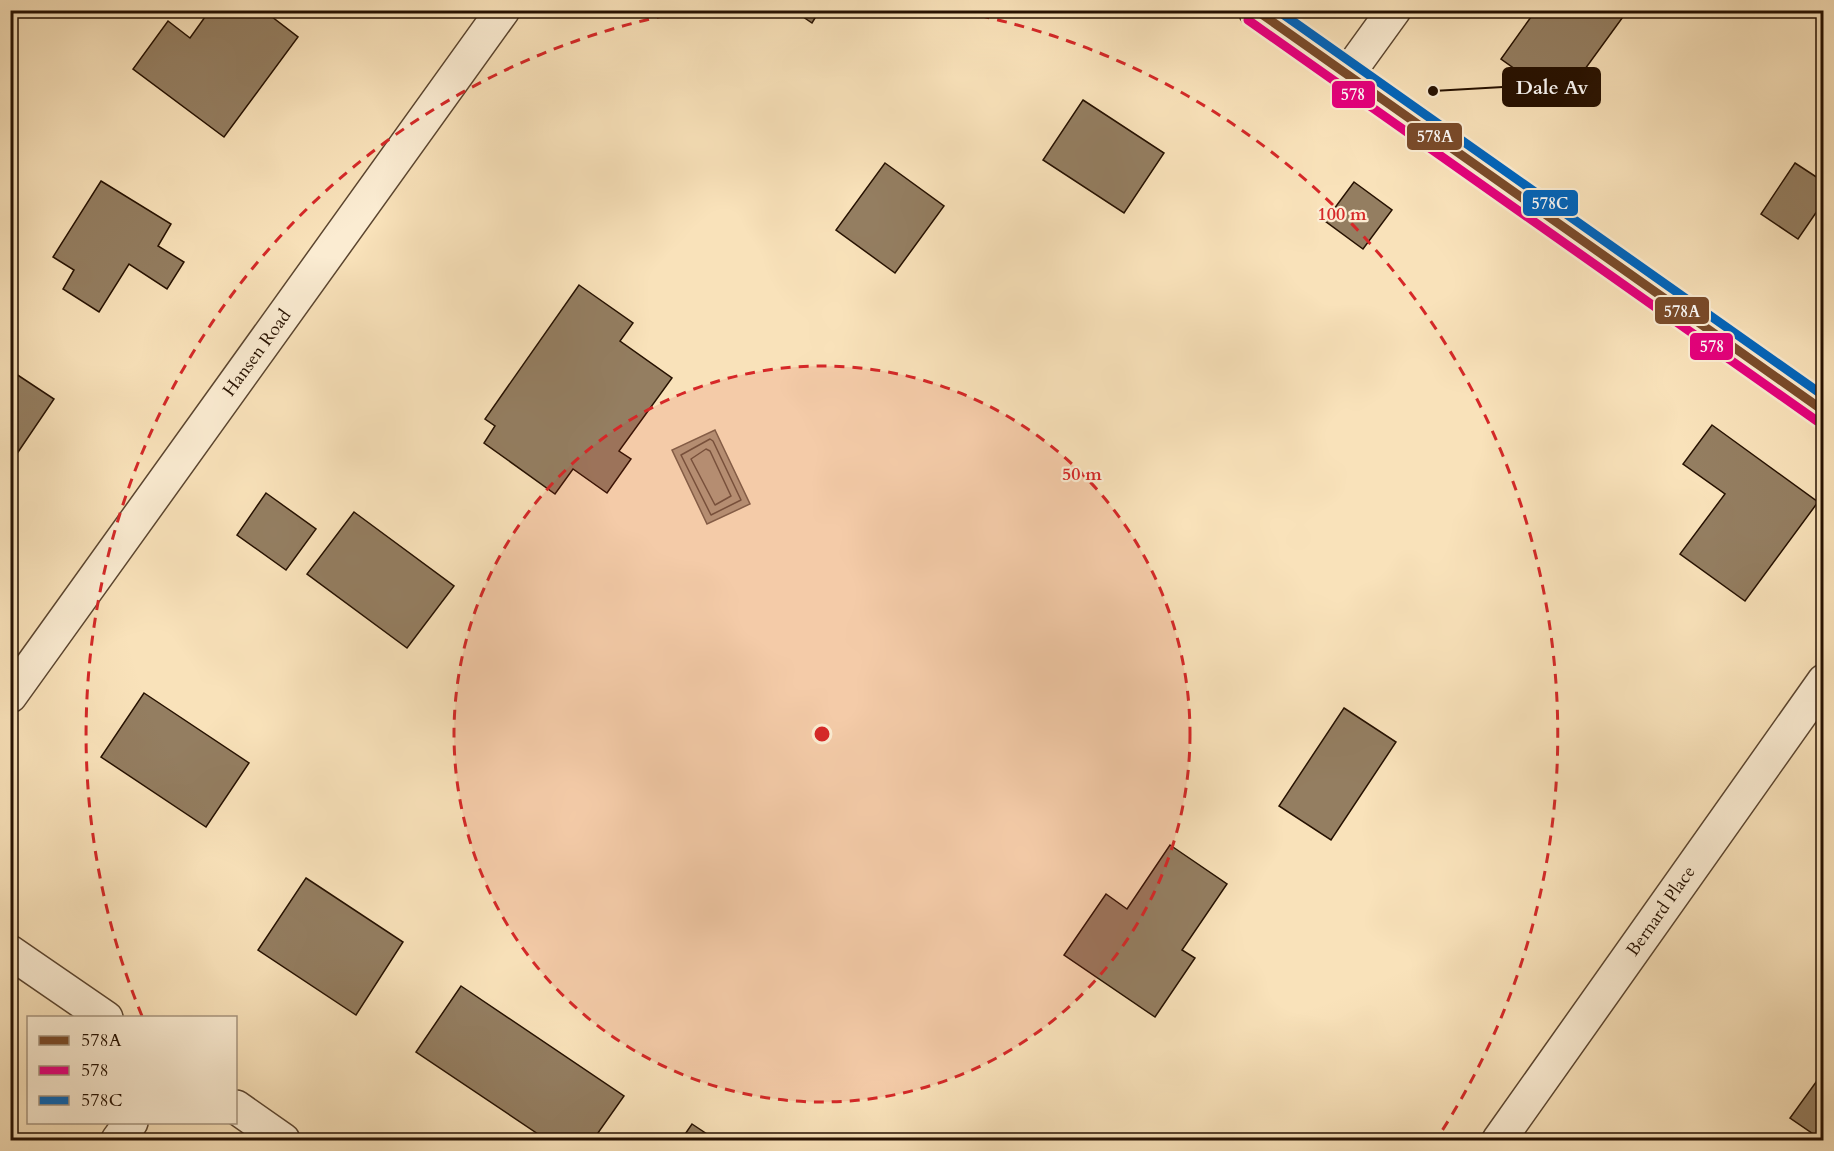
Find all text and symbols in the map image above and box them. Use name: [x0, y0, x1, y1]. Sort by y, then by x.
callout: Dale Av: [1503, 68, 1600, 106]
text: Dale Av: [1516, 74, 1588, 101]
line badge: 578: [1331, 80, 1376, 109]
text: 578: [1341, 84, 1365, 106]
line badge: 578A: [1406, 122, 1463, 151]
text: 578A: [1417, 126, 1453, 148]
line badge: 578C: [1522, 189, 1579, 217]
text: 578C: [1532, 193, 1569, 215]
text: 100 m: [1317, 202, 1367, 227]
line badge: 578A: [1654, 296, 1710, 325]
text: 578A: [1664, 301, 1700, 323]
street label: Hansen Road: [217, 304, 297, 402]
line badge: 578: [1689, 332, 1734, 361]
text: 578: [1700, 336, 1724, 358]
text: 50 m: [1062, 462, 1102, 487]
centre of rings: [812, 724, 832, 744]
street label: Bernard Place: [1621, 861, 1701, 961]
legend: [27, 1016, 237, 1124]
text: 578A: [81, 1028, 122, 1053]
text: 578: [81, 1058, 109, 1083]
text: 578C: [81, 1088, 123, 1113]

